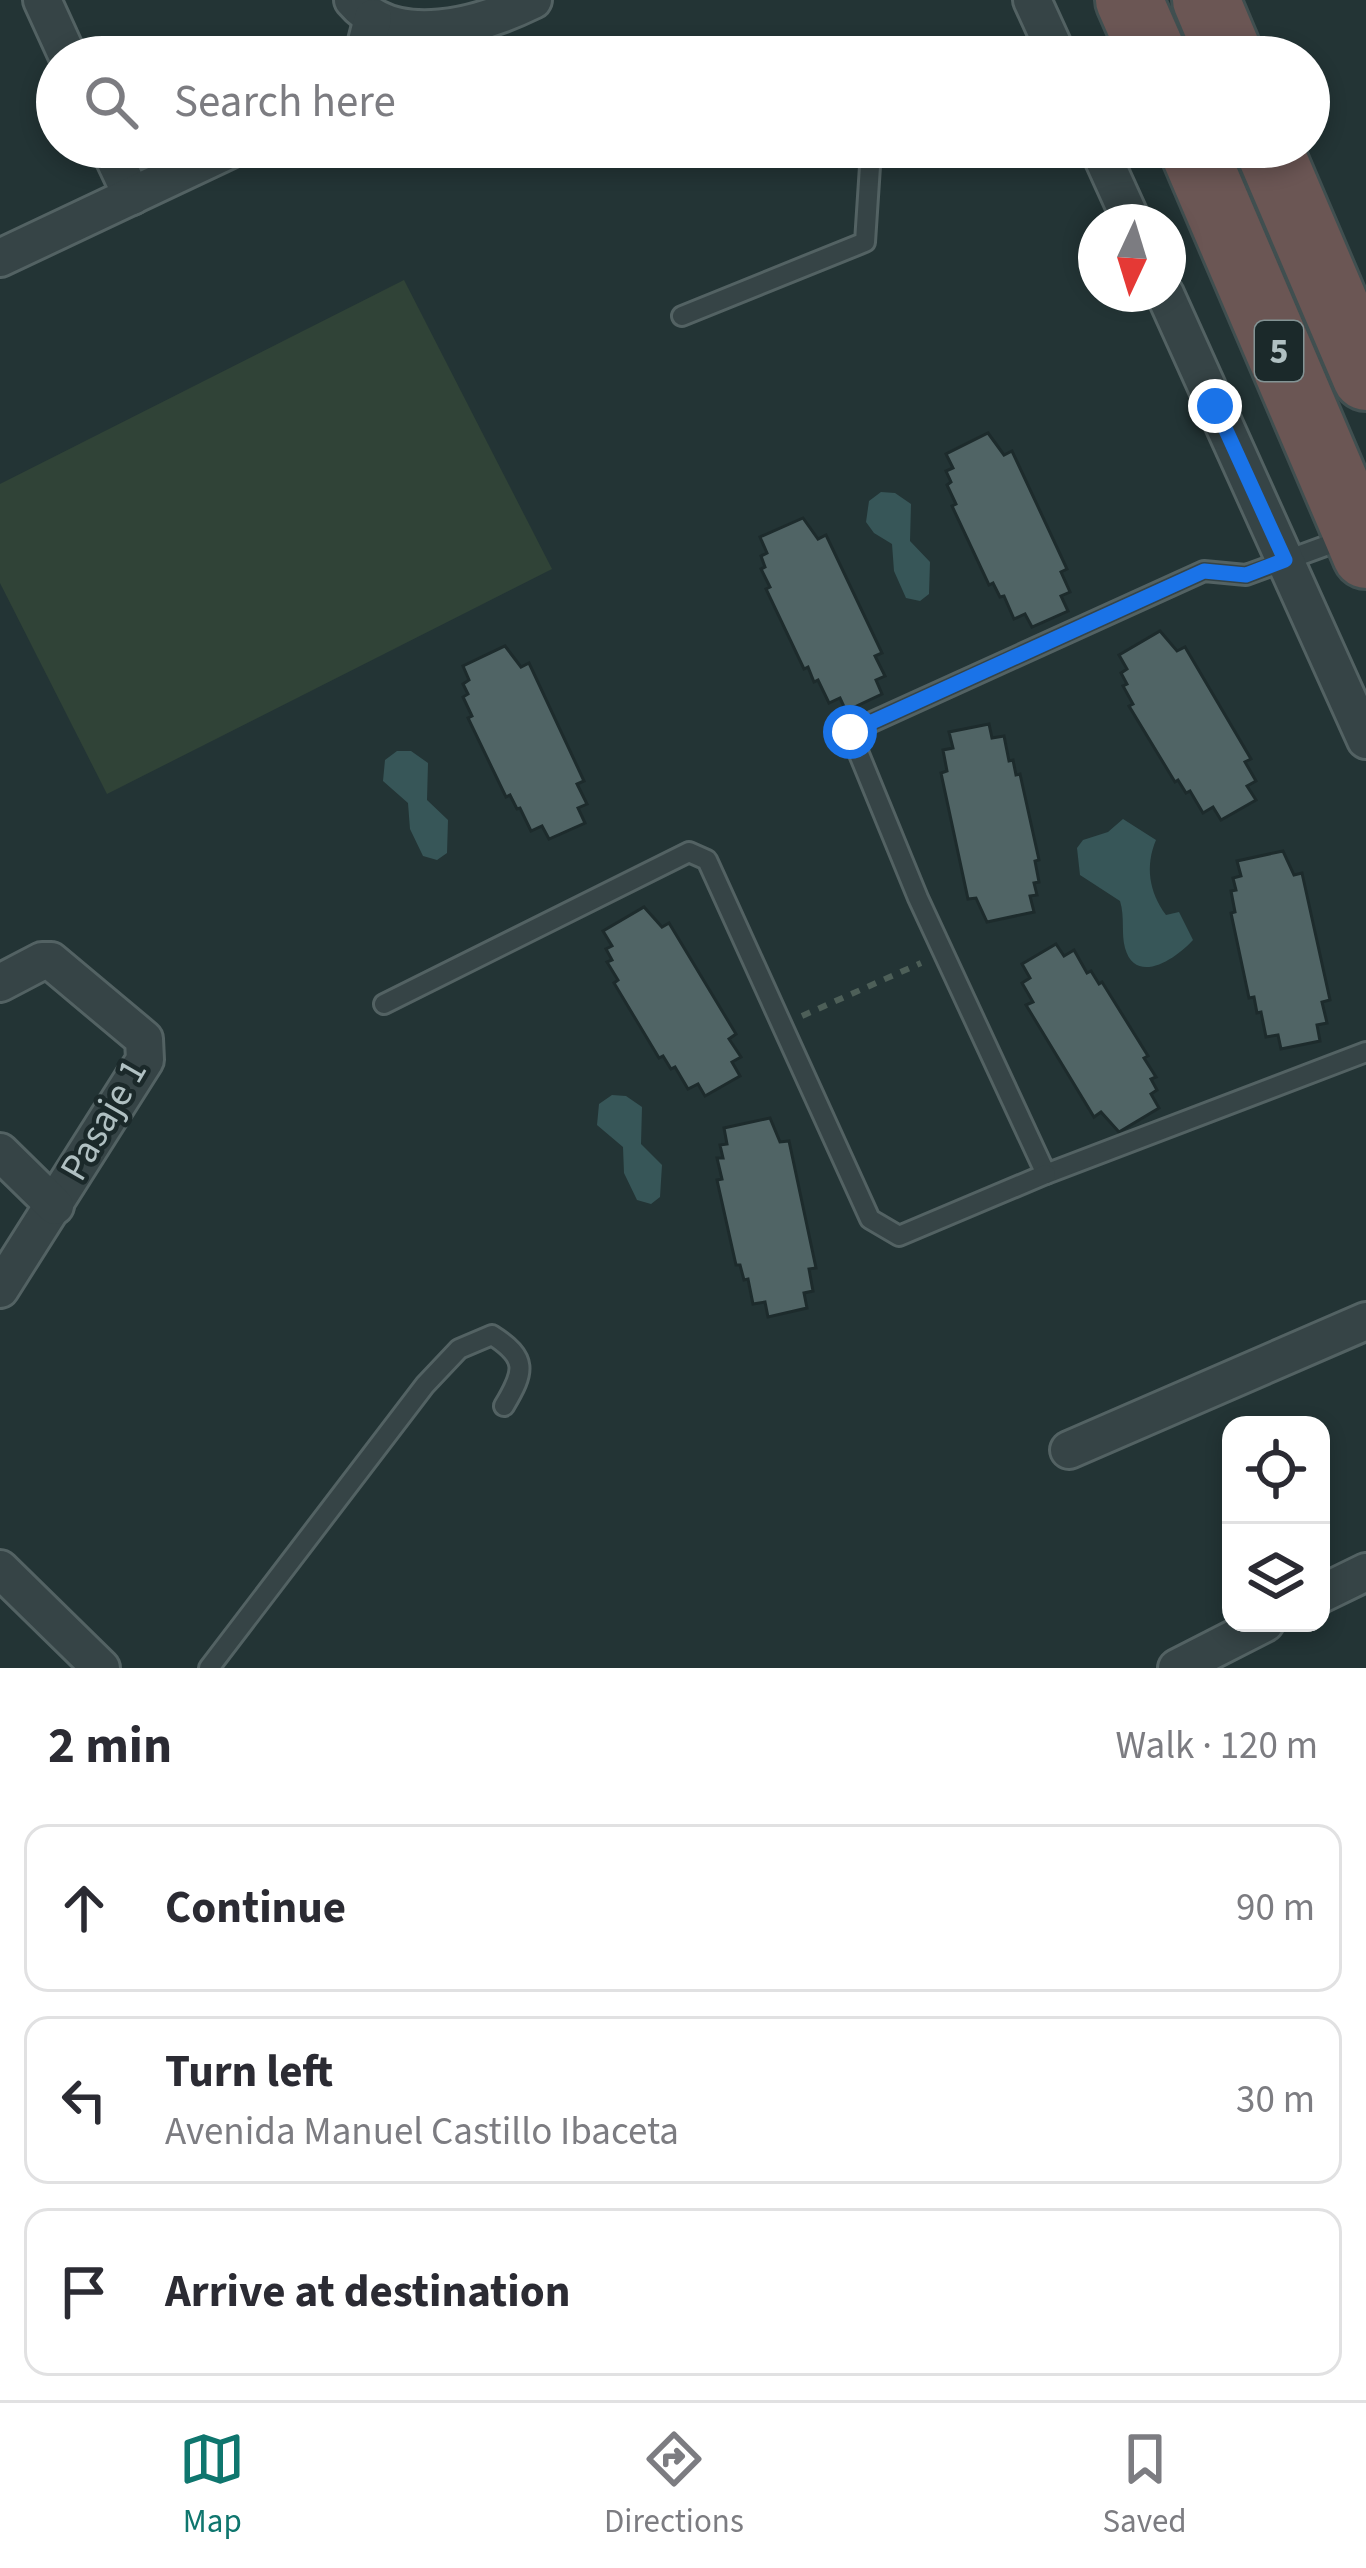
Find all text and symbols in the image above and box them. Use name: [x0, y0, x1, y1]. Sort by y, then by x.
search box: [36, 36, 1330, 168]
icon: search: [78, 69, 144, 135]
text: Search here: [174, 70, 396, 134]
north arrow: [1078, 204, 1186, 312]
road number: 5: [1255, 321, 1303, 381]
route end: [1188, 379, 1242, 433]
route start: [823, 705, 877, 759]
street label: Pasaje 1: [47, 1049, 161, 1191]
map controls: [1222, 1416, 1330, 1632]
button: locate: [1222, 1416, 1330, 1524]
button: layers: [1222, 1524, 1330, 1632]
text: 2 min: [48, 1710, 172, 1782]
text: Walk · 120 m: [1115, 1718, 1318, 1774]
icon: ahead: [51, 1875, 117, 1941]
text: Continue: [165, 1876, 346, 1940]
text: 90 m: [1236, 1880, 1315, 1936]
text: Turn left: [165, 2040, 333, 2104]
icon: left: [51, 2067, 117, 2133]
text: 30 m: [1236, 2072, 1315, 2128]
text: Avenida Manuel Castillo Ibaceta: [165, 2104, 679, 2160]
icon: arrive: [51, 2259, 117, 2325]
text: Arrive at destination: [165, 2260, 570, 2324]
tab: Map: [179, 2426, 245, 2545]
tab: Directions: [604, 2426, 744, 2545]
tab: Saved: [1102, 2426, 1187, 2545]

